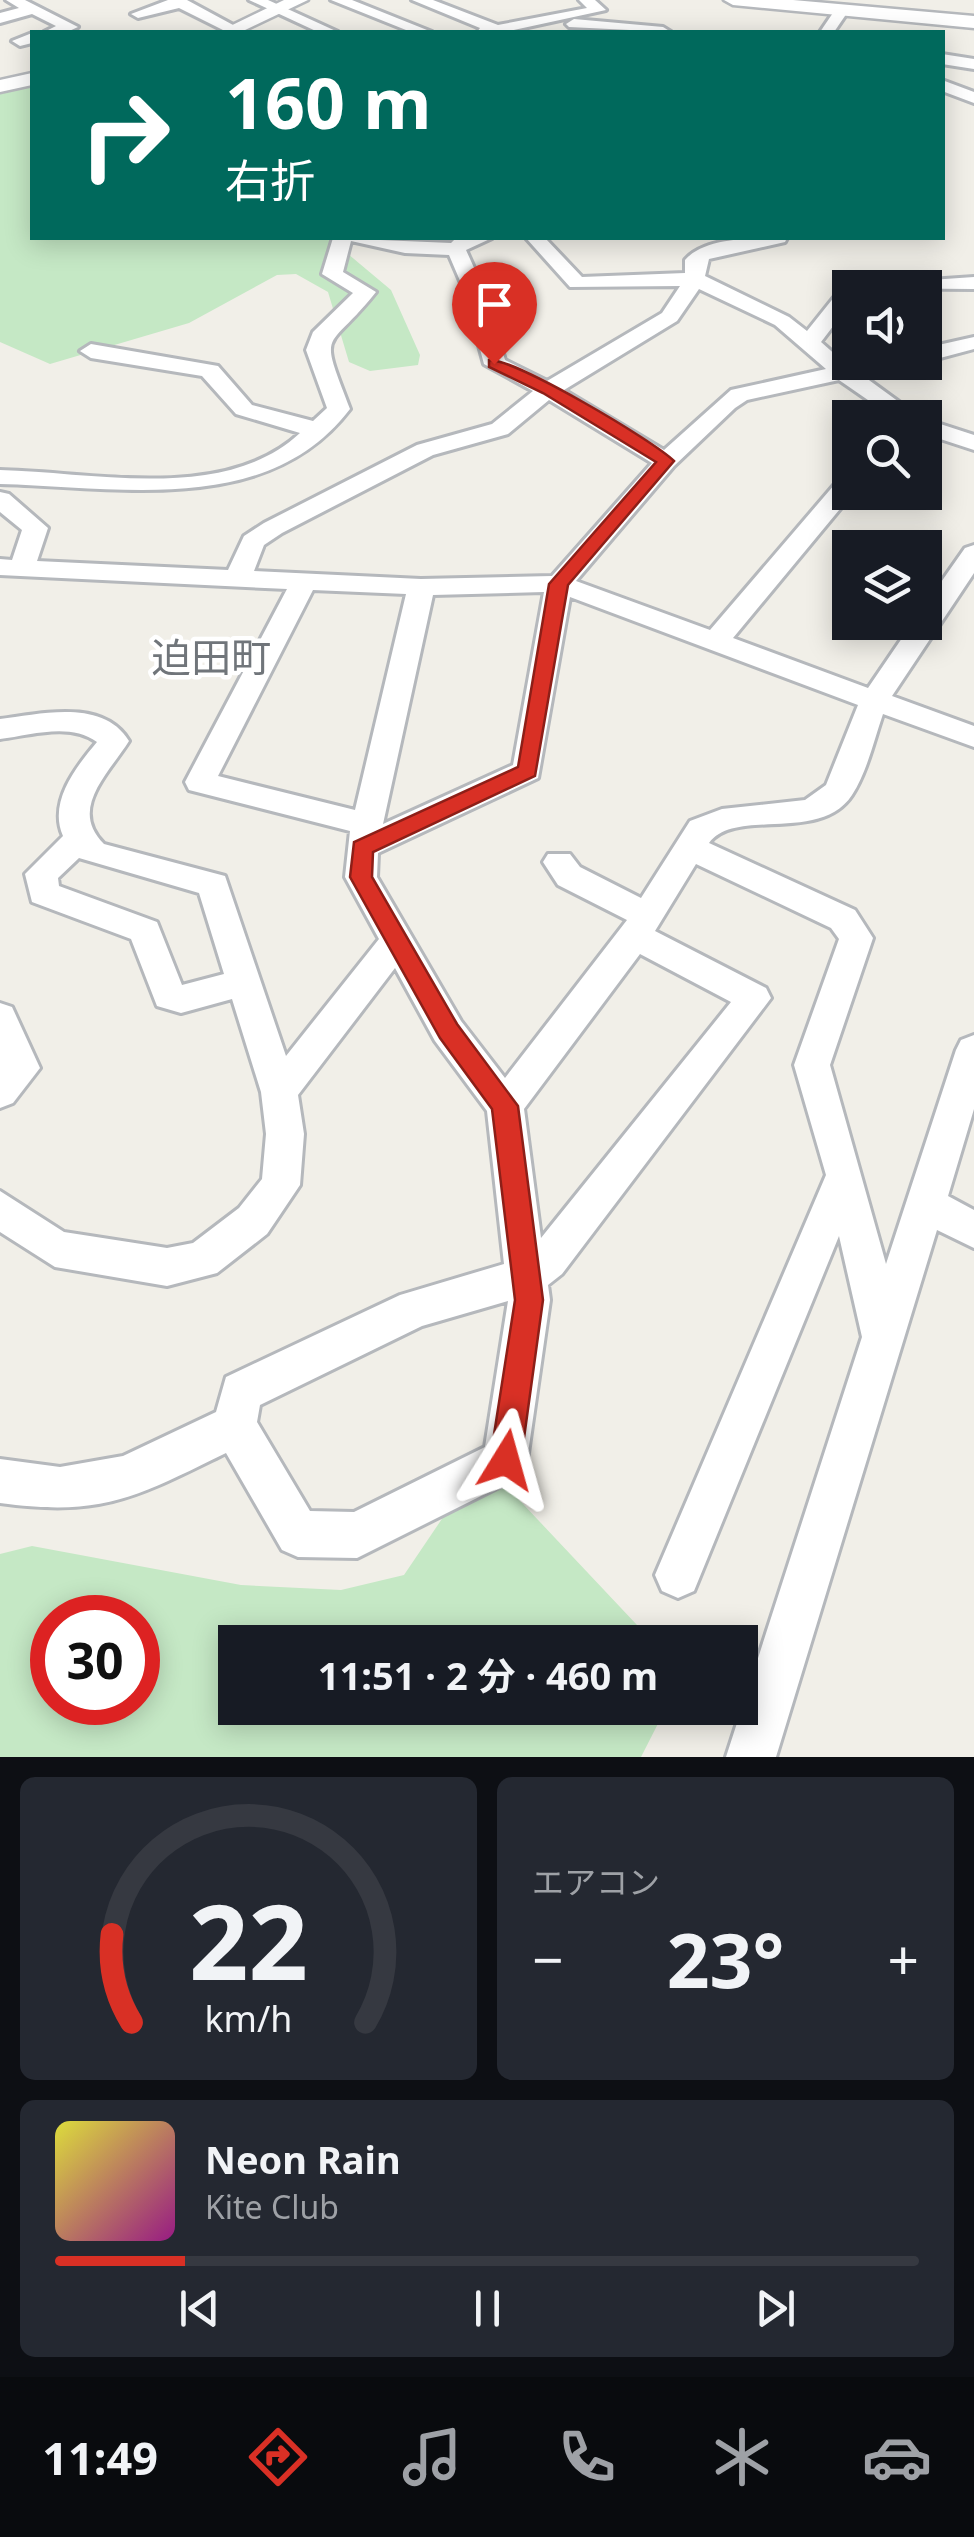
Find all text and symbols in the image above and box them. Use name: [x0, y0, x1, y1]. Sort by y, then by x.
text: 160 m: [225, 54, 432, 150]
icon: right: [60, 70, 190, 200]
text: 右折: [225, 149, 315, 210]
pin: [452, 262, 537, 365]
map controls: [832, 270, 942, 640]
button: sound: [832, 270, 942, 380]
icon: arrive: [467, 277, 522, 332]
button: search: [832, 400, 942, 510]
button: layers: [832, 530, 942, 640]
district label: 迫田町: [151, 629, 271, 684]
position arrow: [454, 1408, 558, 1512]
speed limit sign: 30: [30, 1595, 160, 1725]
text: 11:51 · 2 分 · 460 m: [318, 1649, 658, 1701]
text: エアコン: [532, 1860, 660, 1903]
text: 22: [189, 1869, 308, 2010]
text: 23°: [667, 1908, 784, 2010]
text: −: [532, 1921, 563, 1996]
text: +: [888, 1921, 919, 1996]
text: km/h: [205, 1994, 292, 2042]
text: Neon Rain: [205, 2133, 401, 2185]
text: Kite Club: [205, 2185, 339, 2228]
icon: previous: [172, 2281, 227, 2336]
icon: pause: [460, 2281, 515, 2336]
icon: next: [748, 2281, 803, 2336]
icon: directions: [243, 2422, 313, 2492]
icon: music: [397, 2422, 467, 2492]
icon: phone: [552, 2422, 622, 2492]
icon: climate: [707, 2422, 777, 2492]
icon: car: [862, 2422, 932, 2492]
text: 11:49: [42, 2427, 158, 2488]

